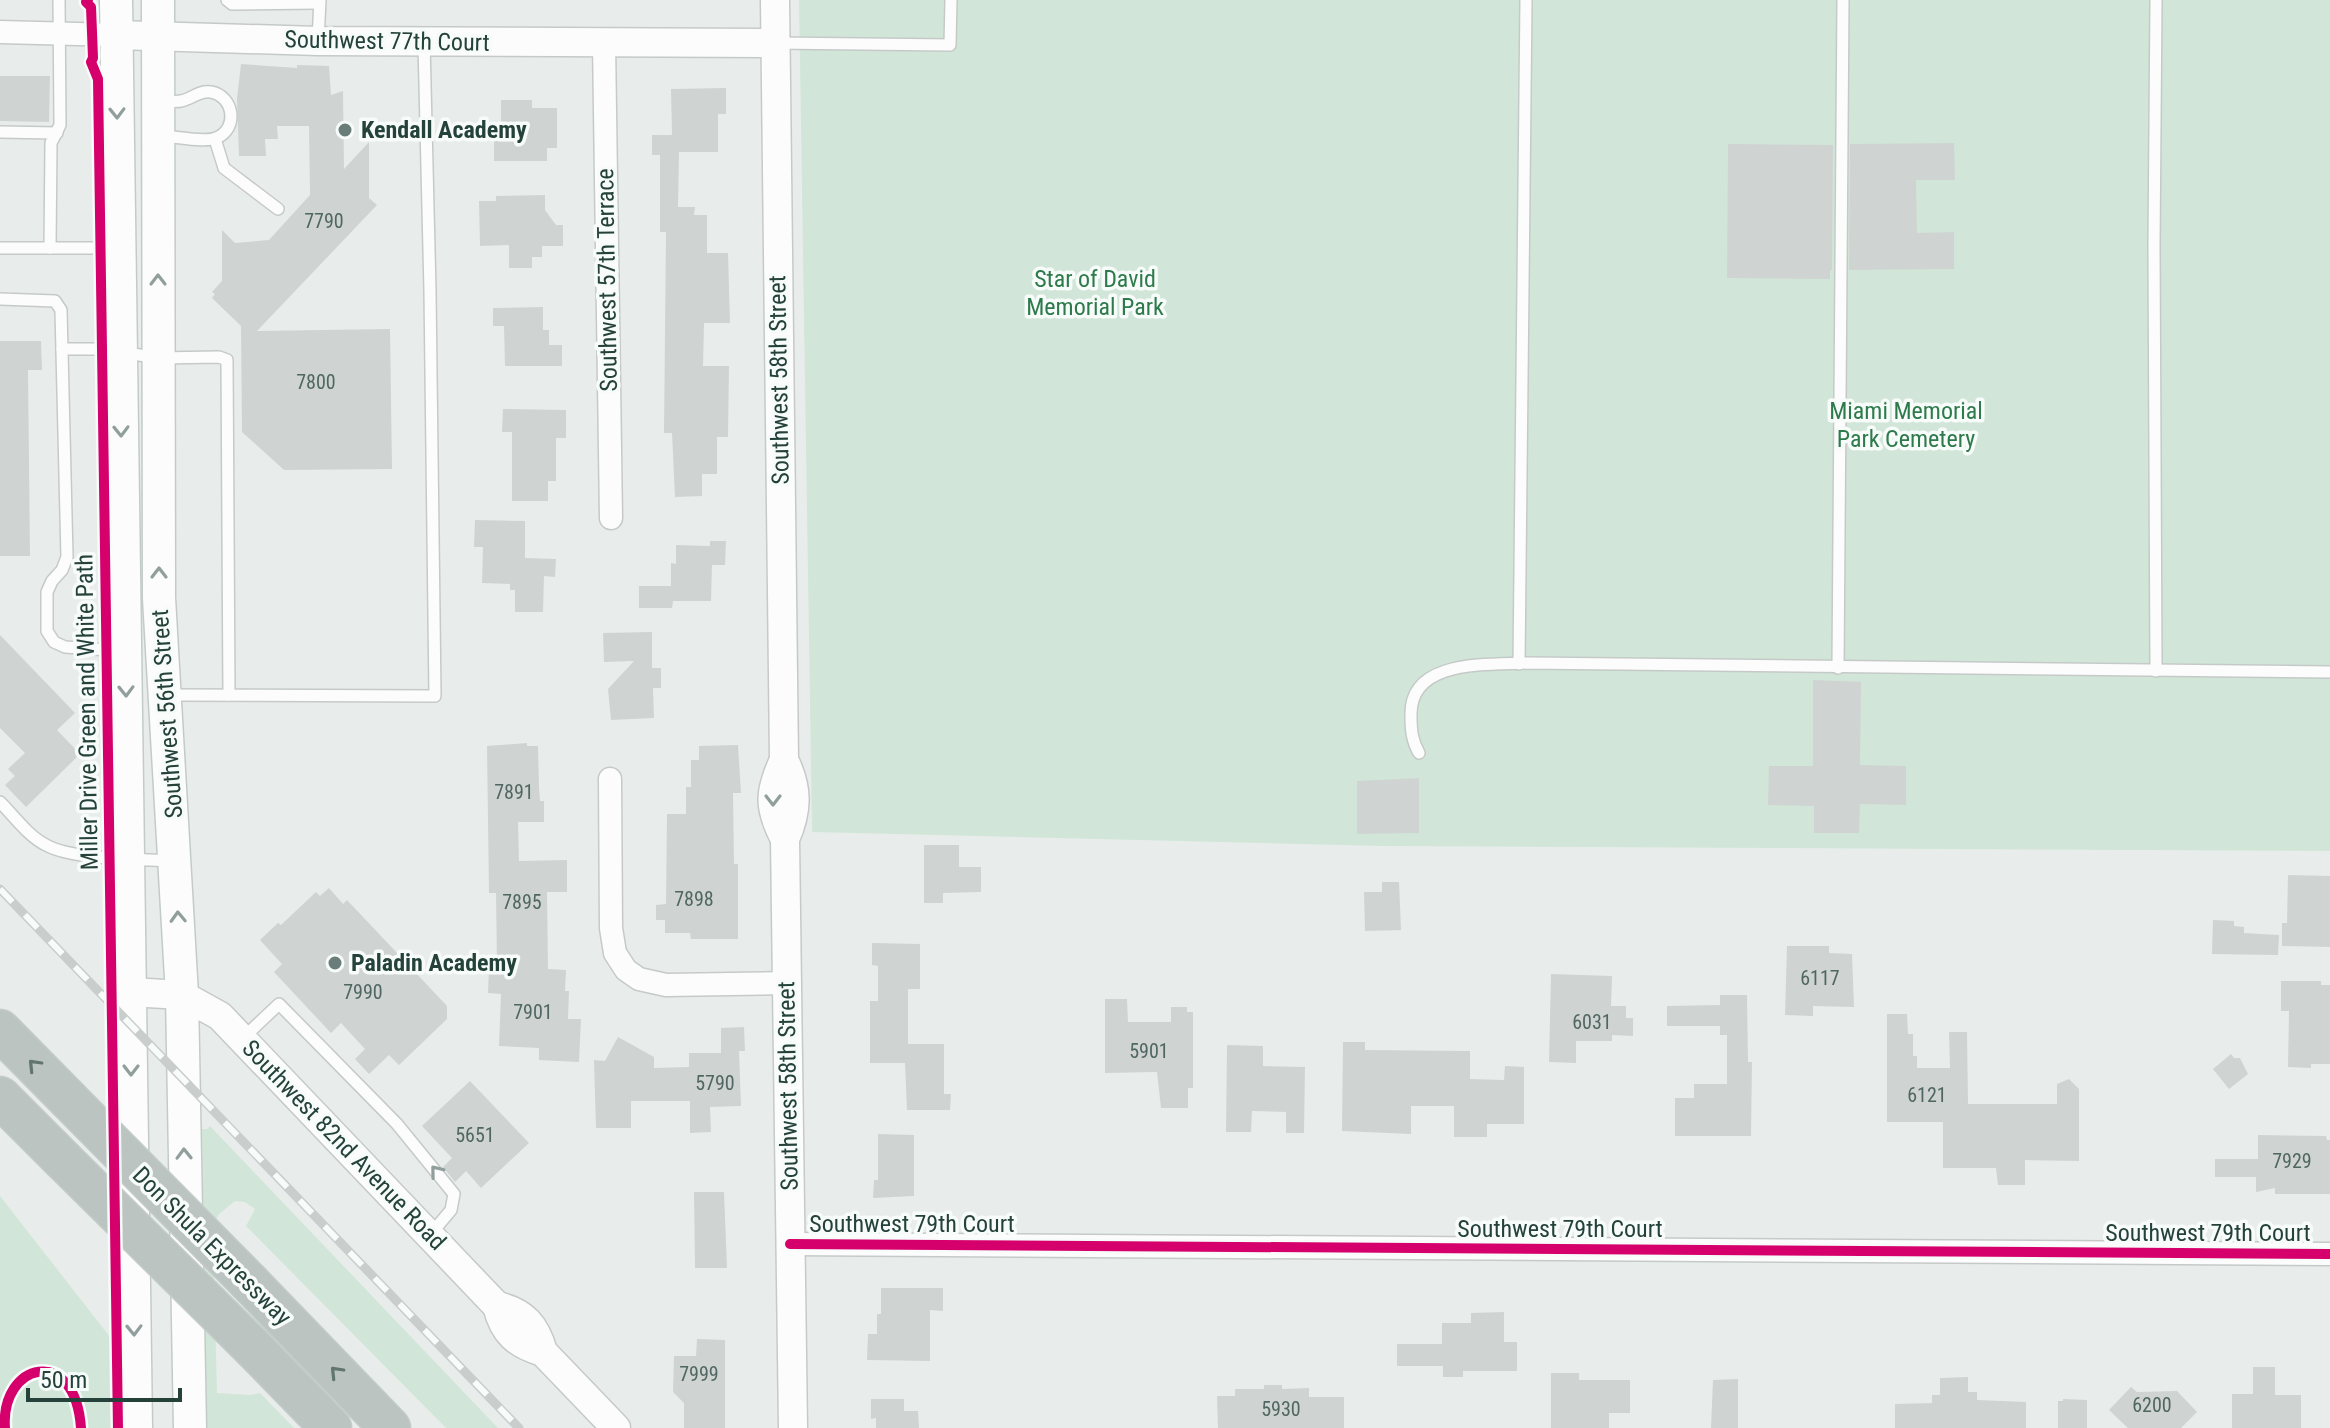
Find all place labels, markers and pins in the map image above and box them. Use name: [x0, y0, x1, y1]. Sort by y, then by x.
place label: Kendall Academy: [361, 116, 527, 144]
marker: Kendall Academy: [336, 121, 354, 139]
place label: Paladin Academy: [351, 949, 517, 977]
marker: Paladin Academy: [326, 954, 344, 972]

